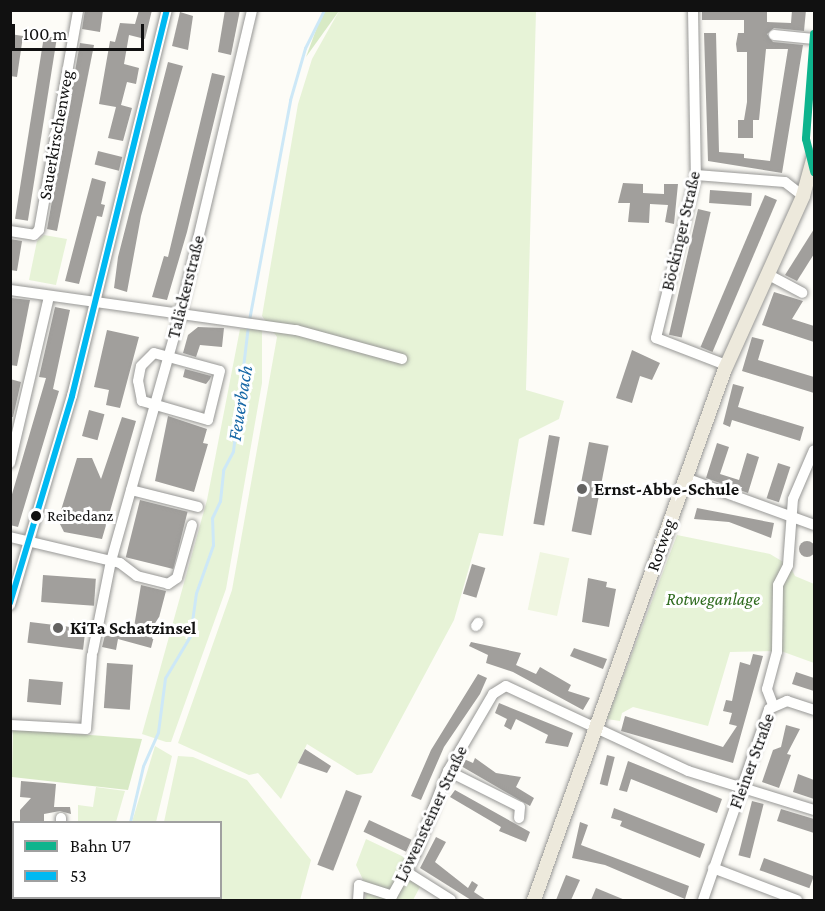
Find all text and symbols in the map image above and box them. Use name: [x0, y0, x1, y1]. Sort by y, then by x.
scale bar: [15, 12, 147, 50]
text: 100 m: [23, 24, 67, 44]
street label: Sauerkirschenweg: [34, 68, 78, 202]
street label: Böckinger Straße: [657, 169, 705, 293]
street label: Taläckerstraße: [163, 233, 209, 341]
water label: Feuerbach: [222, 363, 258, 443]
place label: Ernst-Abbe-Schule: [594, 478, 739, 500]
marker: Ernst-Abbe-Schule: [575, 482, 589, 496]
place label: Reibedanz: [47, 506, 113, 526]
marker: Reibedanz: [30, 510, 42, 522]
street label: Rotweg: [642, 516, 680, 574]
park label: Rotweganlage: [666, 588, 760, 610]
place label: KiTa Schatzinsel: [70, 617, 196, 639]
marker: KiTa Schatzinsel: [51, 621, 65, 635]
street label: Fleiner Straße: [725, 710, 779, 812]
street label: Löwensteiner Straße: [390, 742, 472, 886]
legend: [12, 821, 222, 899]
text: Bahn U7: [70, 836, 131, 856]
text: 53: [70, 866, 87, 886]

